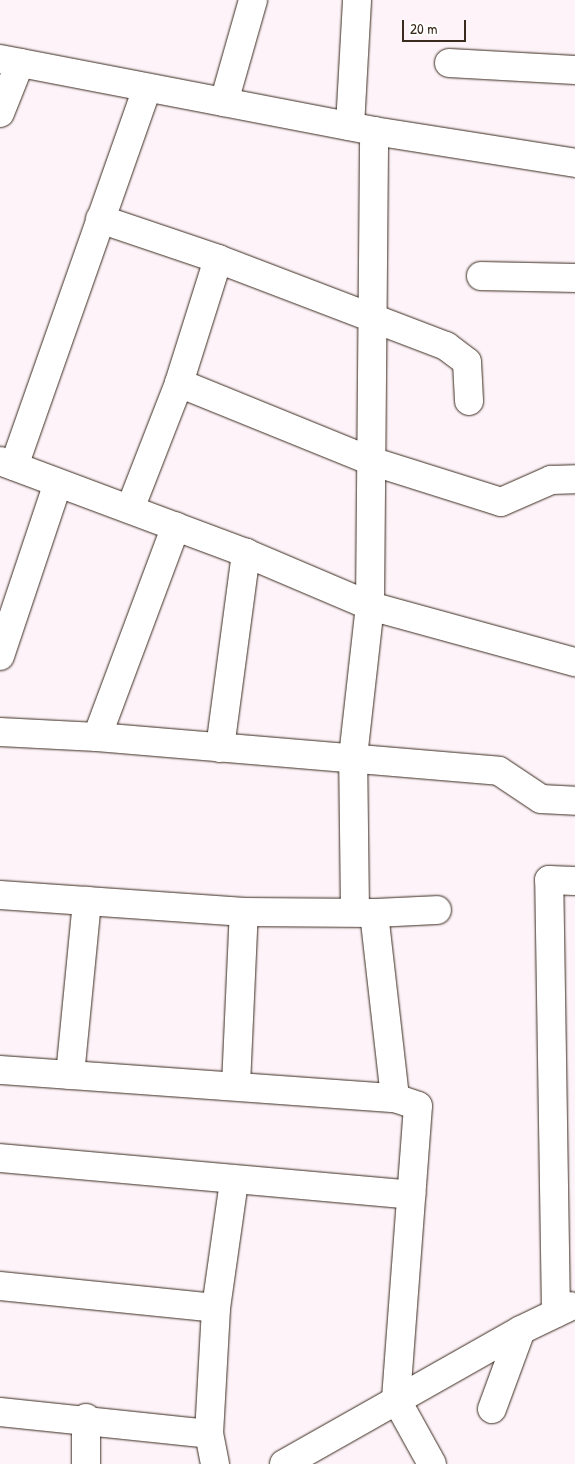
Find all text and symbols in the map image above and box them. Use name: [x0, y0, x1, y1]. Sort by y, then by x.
scale bar: [405, 10, 469, 42]
text: 20 m: [410, 18, 437, 39]

